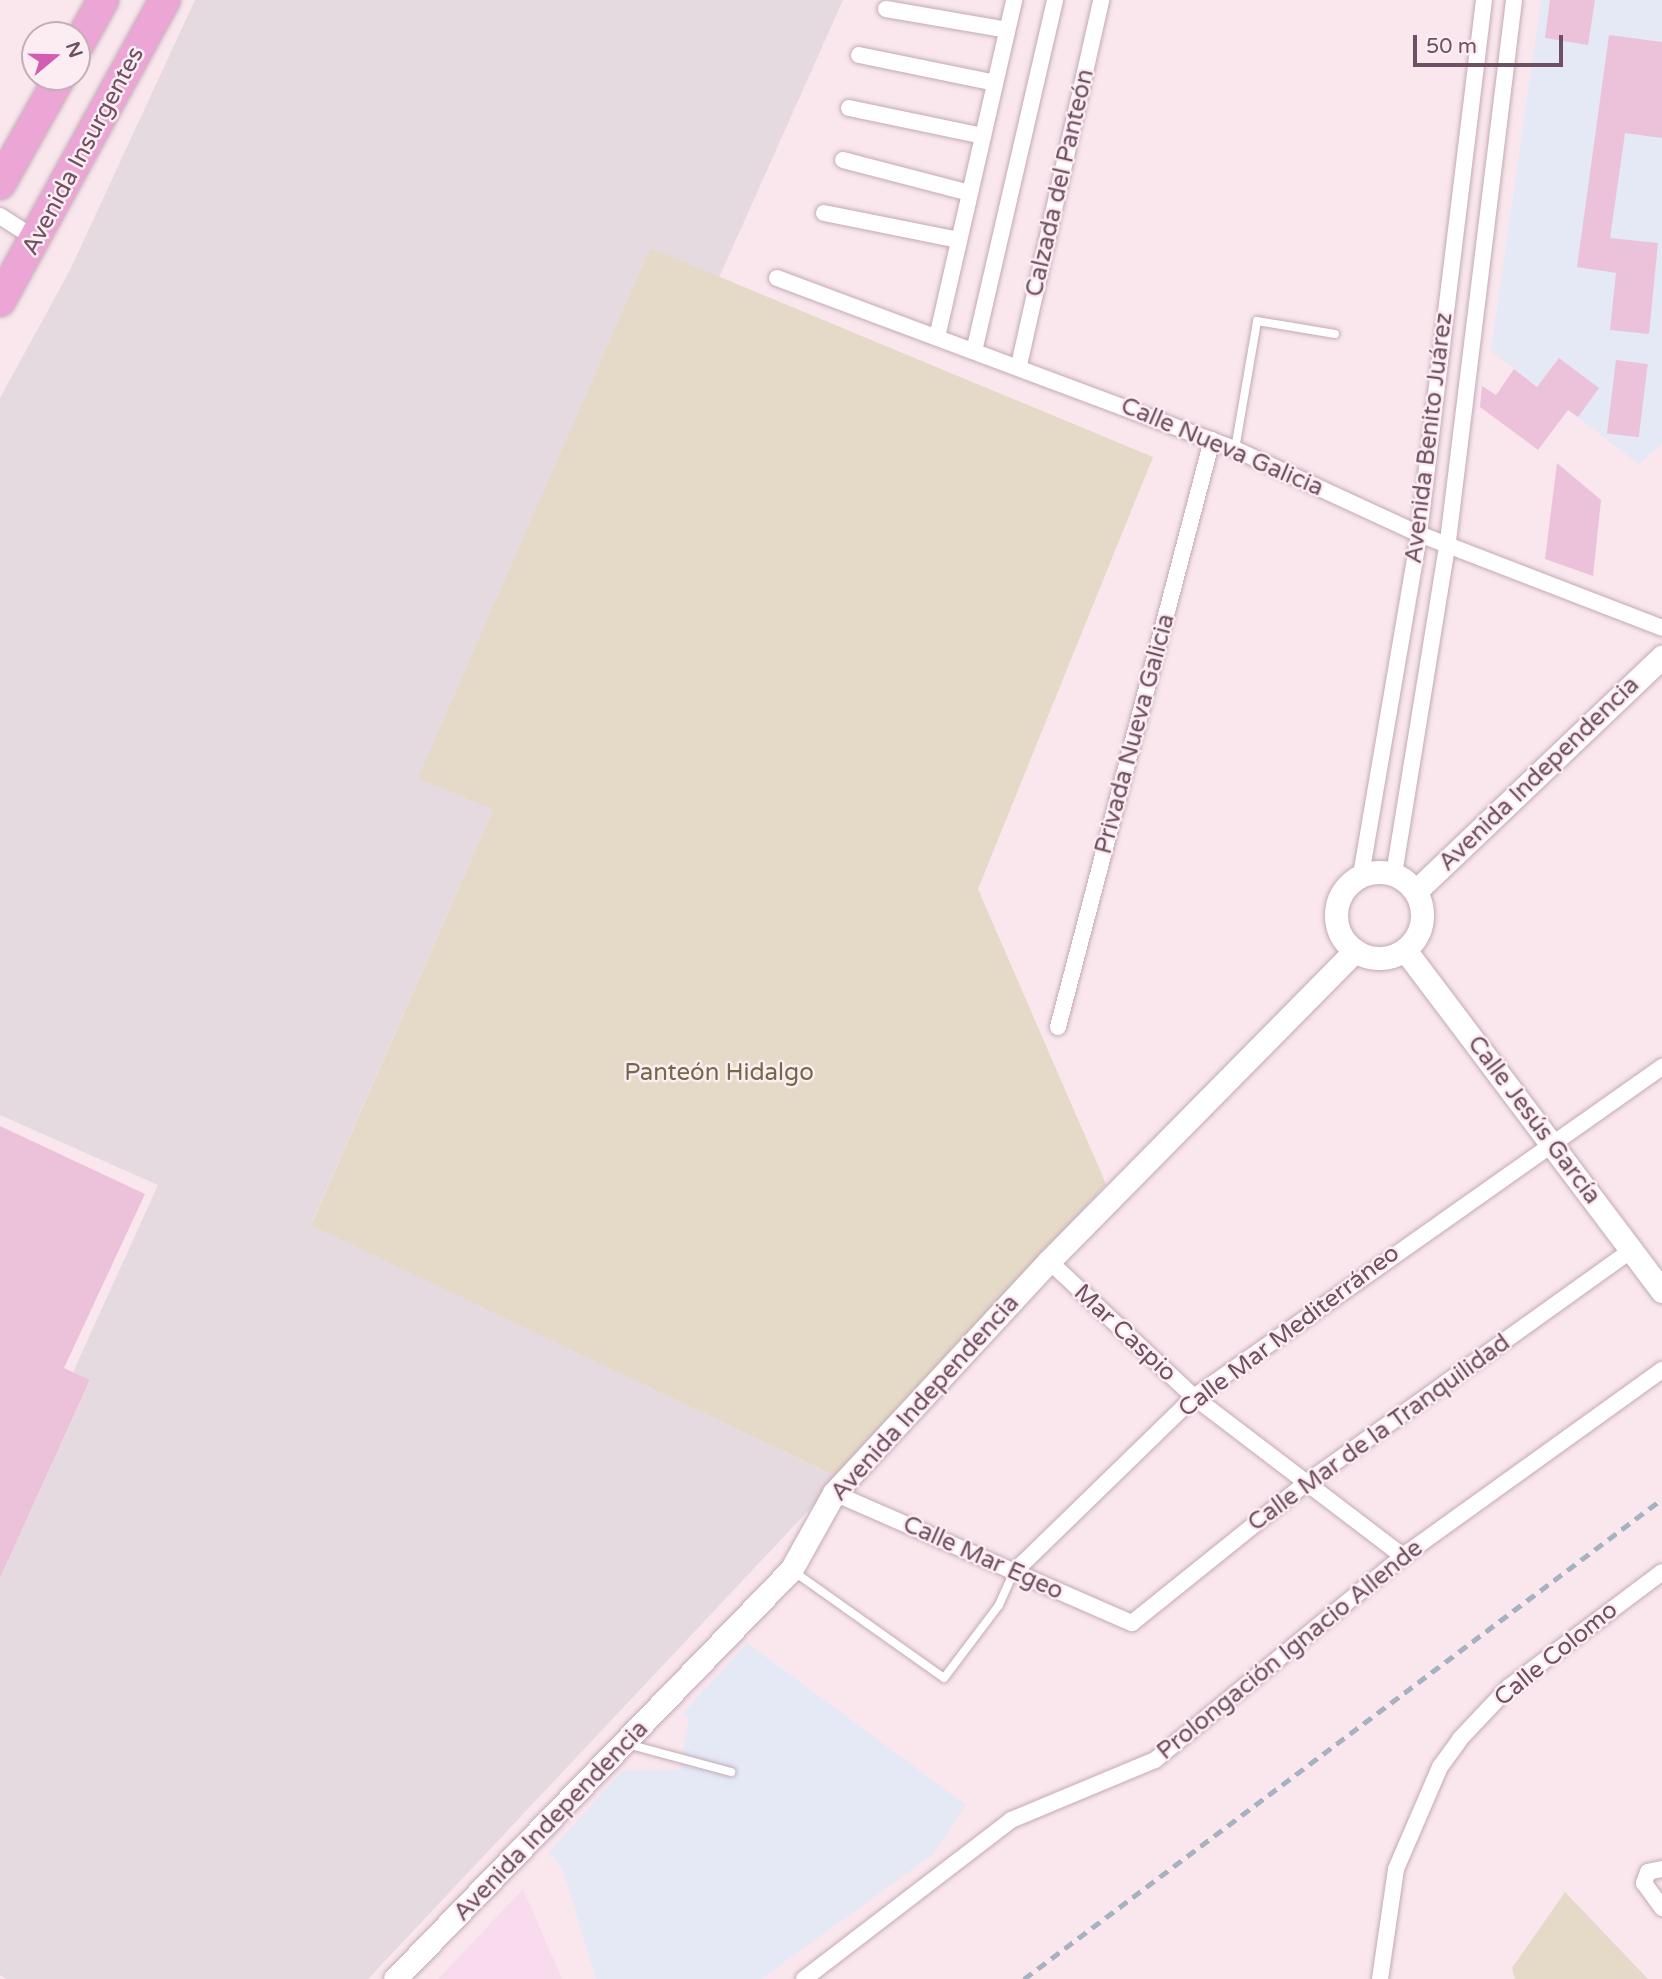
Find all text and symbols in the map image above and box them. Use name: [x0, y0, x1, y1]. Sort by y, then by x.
north arrow: [21, 21, 91, 91]
scale bar: [1417, 21, 1568, 65]
text: 50 m: [1426, 34, 1477, 59]
text: N: [61, 39, 87, 61]
street label: Avenida Insurgentes: [16, 42, 150, 260]
street label: Calzada del Panteón: [1020, 66, 1100, 300]
street label: Avenida Benito Juárez: [1399, 311, 1459, 565]
street label: Calle Nueva Galicia: [1116, 391, 1328, 503]
street label: Privada Nueva Galicia: [1089, 611, 1181, 857]
street label: Avenida Independencia: [1433, 671, 1645, 877]
street label: Calle Jesús García: [1461, 1030, 1607, 1210]
park label: Panteón Hidalgo: [624, 1059, 814, 1087]
street label: Calle Mar Mediterráneo: [1173, 1239, 1405, 1423]
street label: Mar Caspio: [1068, 1278, 1182, 1388]
street label: Avenida Independencia: [825, 1289, 1025, 1507]
street label: Calle Mar de la Tranquilidad: [1242, 1328, 1516, 1538]
street label: Calle Mar Egeo: [898, 1510, 1068, 1606]
street label: Prolongación Ignacio Allende: [1151, 1534, 1429, 1766]
street label: Calle Colomo: [1489, 1596, 1623, 1712]
street label: Avenida Independencia: [448, 1715, 654, 1927]

